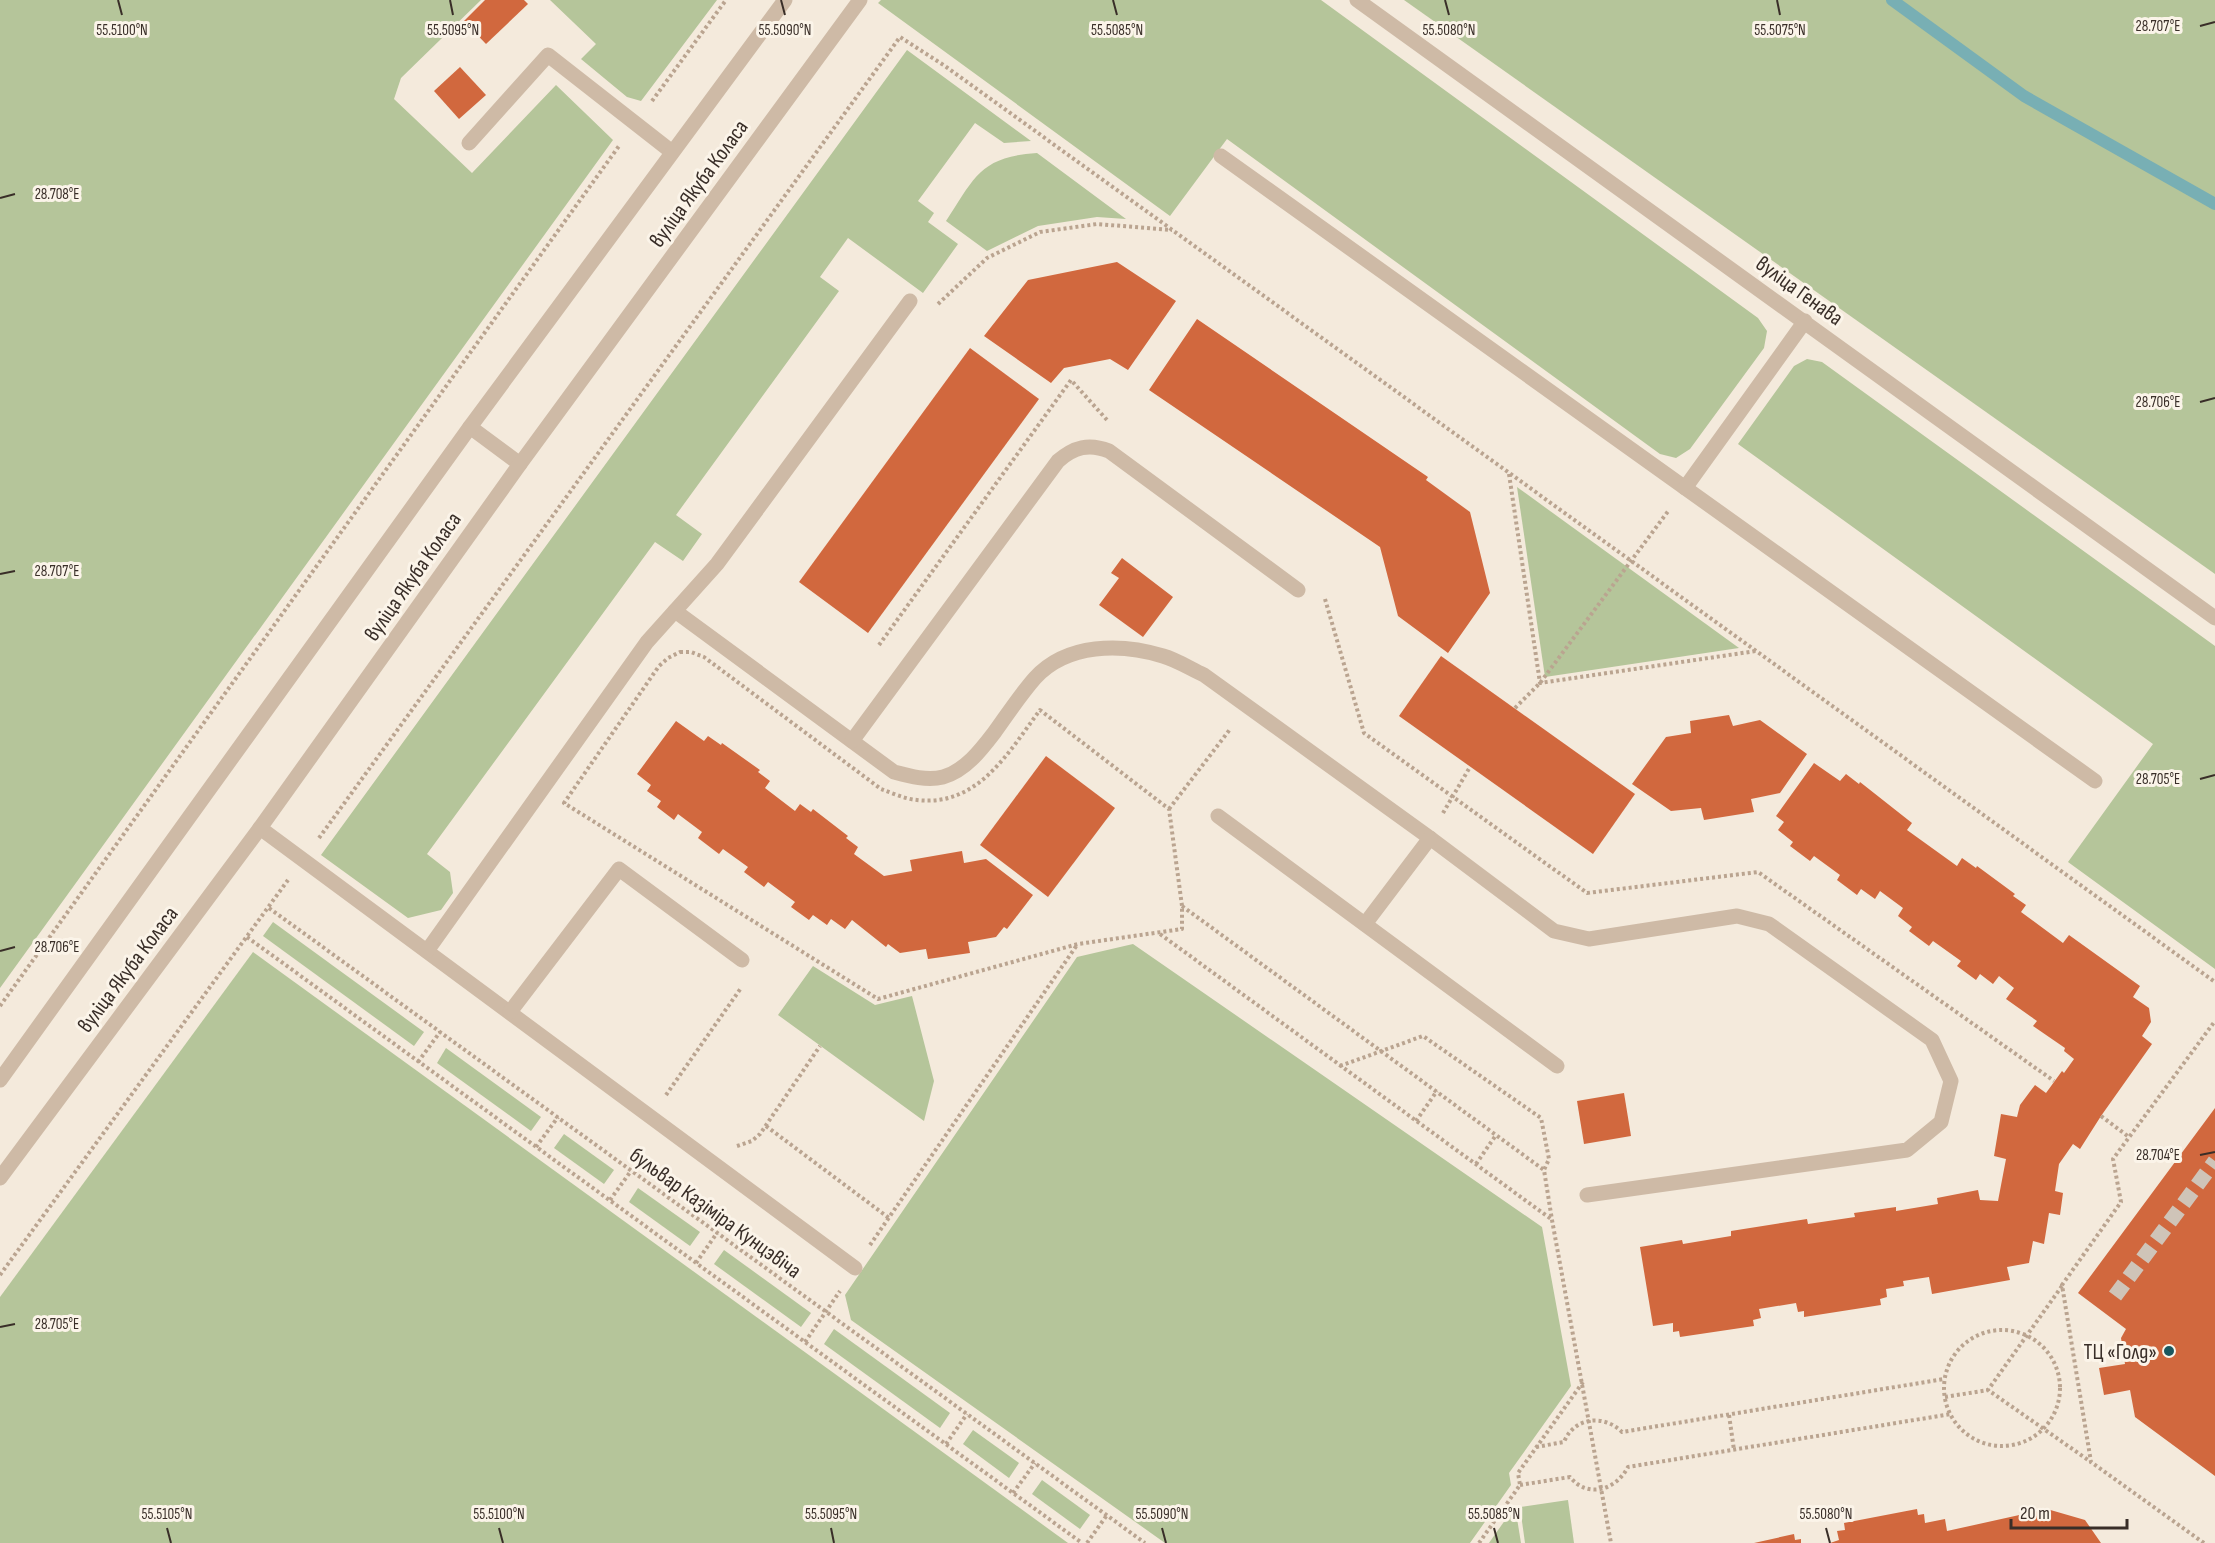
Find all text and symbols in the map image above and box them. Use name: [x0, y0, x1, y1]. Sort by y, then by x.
text: 28.707°E: [2136, 17, 2180, 36]
text: 55.5100°N: [96, 21, 148, 40]
text: 55.5095°N: [427, 21, 479, 40]
text: 55.5090°N: [759, 21, 811, 40]
text: 55.5085°N: [1091, 21, 1143, 40]
text: 55.5080°N: [1423, 21, 1475, 40]
text: 55.5075°N: [1754, 21, 1806, 40]
street label: вуліца Якуба Коласа: [644, 115, 755, 253]
text: 28.708°E: [35, 185, 79, 204]
street label: вуліца Генава: [1750, 251, 1848, 332]
text: 28.706°E: [2136, 393, 2180, 412]
street label: вуліца Якуба Коласа: [359, 507, 468, 646]
text: 28.707°E: [35, 562, 79, 581]
text: 28.705°E: [2136, 770, 2180, 789]
street label: вуліца Якуба Коласа: [72, 901, 184, 1038]
text: 28.706°E: [35, 938, 79, 957]
street label: бульвар Казіміра Кунцэвіча: [624, 1142, 806, 1285]
text: 28.704°E: [2136, 1146, 2180, 1165]
text: 28.705°E: [35, 1315, 79, 1334]
place label: ТЦ «Голд»: [2084, 1339, 2157, 1366]
marker: ТЦ «Голд»: [2162, 1344, 2176, 1358]
scale bar: [2011, 1492, 2126, 1530]
text: 20 m: [2020, 1503, 2050, 1524]
text: 55.5105°N: [142, 1505, 192, 1524]
text: 55.5100°N: [473, 1505, 525, 1524]
text: 55.5095°N: [805, 1505, 857, 1524]
text: 55.5090°N: [1136, 1505, 1188, 1524]
text: 55.5085°N: [1468, 1505, 1520, 1524]
text: 55.5080°N: [1800, 1505, 1852, 1524]

